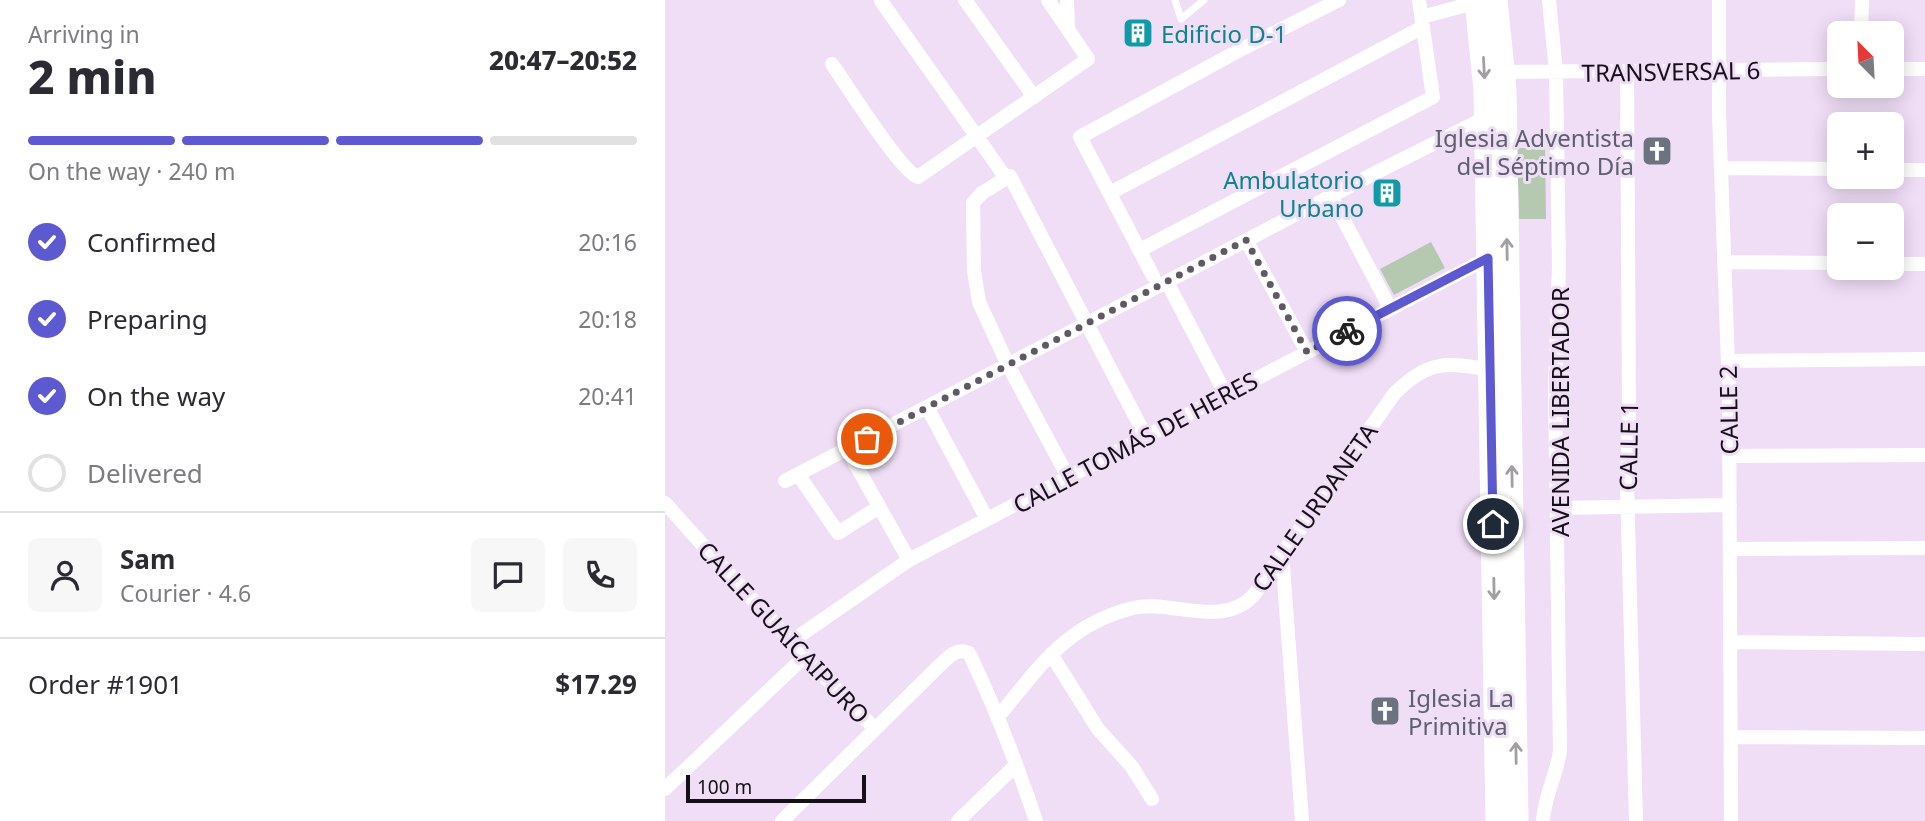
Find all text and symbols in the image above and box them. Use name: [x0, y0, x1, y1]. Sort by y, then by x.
building icon: Edificio D-1: [1121, 16, 1155, 50]
place label: Edificio D-1: [1161, 17, 1287, 50]
text: Arriving in: [28, 18, 140, 50]
north arrow: [1827, 21, 1904, 98]
map controls: [1827, 21, 1904, 280]
text: 20:47–20:52: [489, 42, 637, 78]
text: 2 min: [28, 45, 157, 107]
street label: TRANSVERSAL 6: [1581, 53, 1761, 89]
one-way arrow: [1477, 56, 1490, 79]
button: +: [1827, 112, 1904, 189]
place label: Iglesia Adventista del Séptimo Día: [1435, 121, 1634, 182]
church icon: Iglesia Adventista del Séptimo Día: [1640, 134, 1674, 168]
text: On the way · 240 m: [28, 155, 235, 187]
place label: Ambulatorio Urbano: [1223, 163, 1364, 224]
building icon: Ambulatorio Urbano: [1370, 176, 1404, 210]
button: −: [1827, 203, 1904, 280]
icon: check: [28, 223, 66, 261]
text: Confirmed: [87, 224, 217, 260]
text: 20:16: [578, 226, 637, 258]
one-way arrow: [1501, 238, 1514, 261]
street label: AVENIDA LIBERTADOR: [1543, 287, 1576, 537]
courier: [1312, 296, 1382, 366]
icon: check: [28, 300, 66, 338]
text: Preparing: [87, 301, 208, 337]
text: 20:18: [578, 303, 637, 335]
icon: bike: [1328, 312, 1366, 350]
street label: CALLE TOMÁS DE HERES: [1007, 363, 1263, 521]
street label: CALLE 2: [1711, 365, 1745, 455]
icon: check: [28, 377, 66, 415]
text: On the way: [87, 378, 225, 414]
text: 20:41: [578, 380, 637, 412]
street label: CALLE 1: [1611, 401, 1645, 491]
pin: [837, 409, 897, 469]
street label: CALLE URDANETA: [1244, 416, 1385, 598]
icon: bag: [848, 420, 886, 458]
text: Delivered: [87, 455, 203, 491]
one-way arrow: [1505, 465, 1518, 488]
pin: [1463, 494, 1523, 554]
icon: home: [1474, 505, 1512, 543]
street label: CALLE GUAICAIPURO: [691, 534, 877, 730]
button: person: [28, 538, 102, 612]
button: chat: [471, 538, 545, 612]
button: phone: [563, 538, 637, 612]
text: Sam: [120, 541, 175, 577]
text: Courier · 4.6: [120, 577, 251, 609]
one-way arrow: [1487, 577, 1501, 600]
text: Order #1901: [28, 666, 183, 702]
text: $17.29: [555, 666, 637, 702]
place label: Iglesia La Primitiva: [1408, 681, 1514, 742]
church icon: Iglesia La Primitiva: [1368, 694, 1402, 728]
one-way arrow: [1509, 742, 1523, 765]
scale bar: [686, 772, 866, 804]
text: 100 m: [697, 774, 752, 800]

